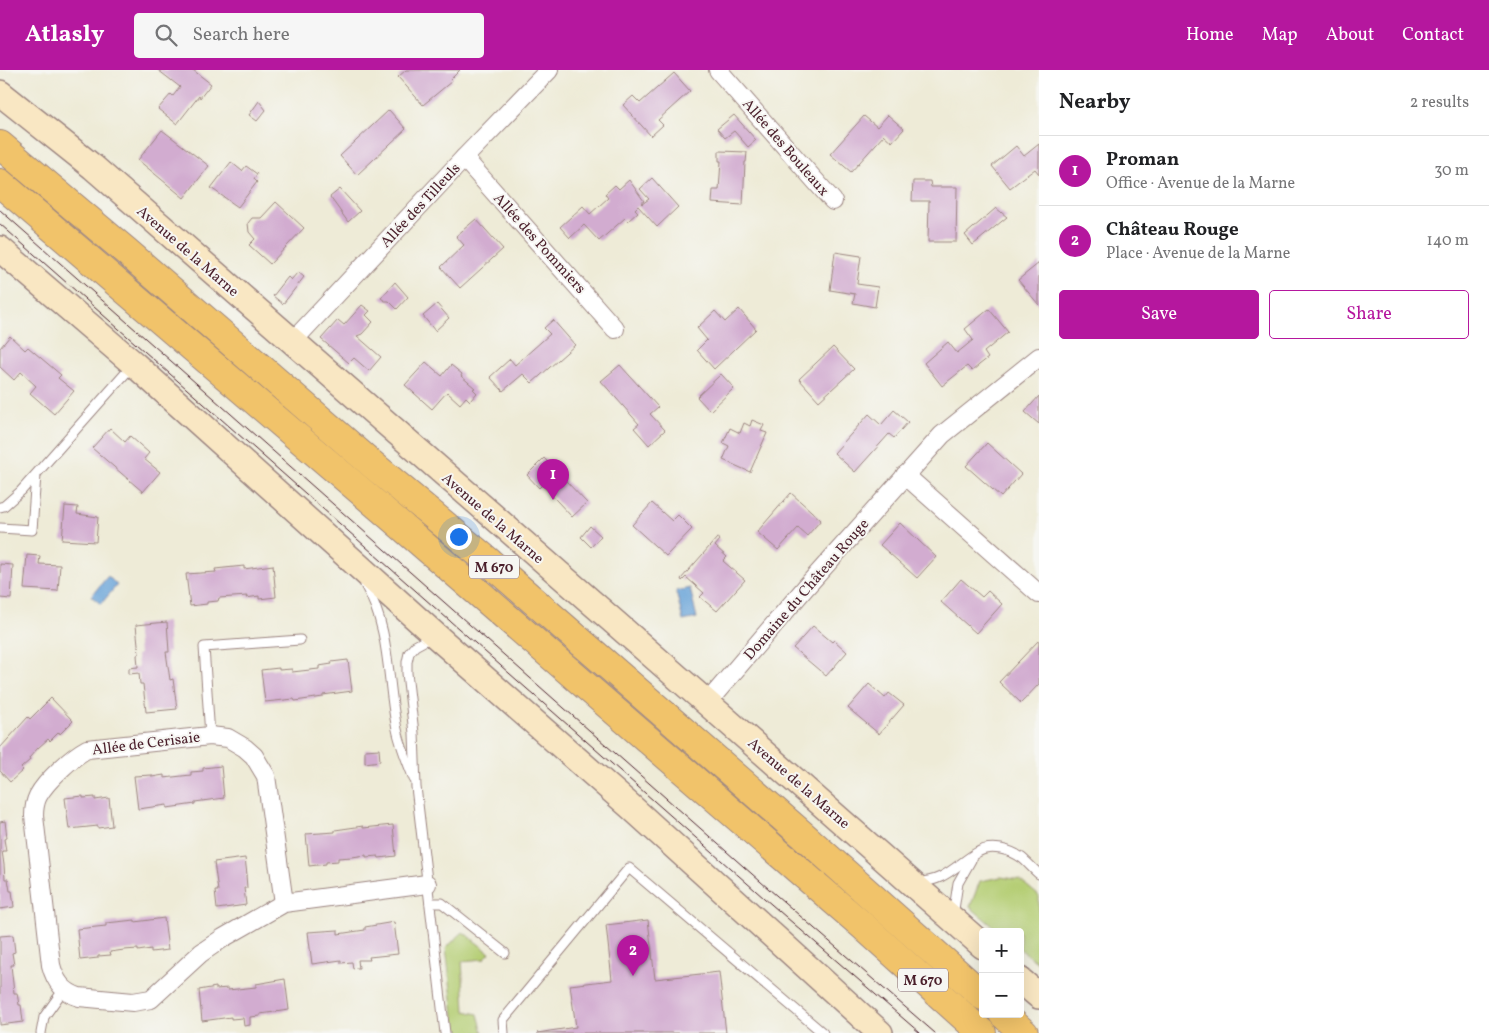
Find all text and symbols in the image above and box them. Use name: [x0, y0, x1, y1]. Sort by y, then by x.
search box: [134, 13, 484, 58]
text: Atlasly: [25, 18, 104, 52]
icon: search: [152, 21, 180, 49]
text: Search here: [192, 22, 290, 48]
text: Home: [1186, 23, 1234, 48]
text: Map: [1262, 23, 1298, 48]
text: About: [1326, 23, 1374, 48]
text: Contact: [1402, 23, 1464, 48]
text: Nearby: [1059, 88, 1130, 117]
text: 2 results: [1410, 92, 1469, 114]
street label: Allée des Bouleaux: [737, 95, 833, 201]
text: Proman: [1106, 147, 1179, 173]
street label: Allée des Tilleuls: [376, 159, 466, 253]
text: 1: [1072, 160, 1078, 182]
text: 30 m: [1434, 160, 1469, 182]
text: Office · Avenue de la Marne: [1106, 173, 1295, 195]
street label: Allée des Pommiers: [488, 189, 590, 299]
street label: Avenue de la Marne: [131, 202, 243, 303]
text: Château Rouge: [1106, 217, 1239, 243]
text: 2: [1071, 230, 1079, 252]
text: 140 m: [1427, 230, 1469, 252]
text: Place · Avenue de la Marne: [1106, 243, 1290, 265]
button: Save: [1059, 290, 1259, 339]
button: Share: [1269, 290, 1469, 339]
pin: 1: [537, 459, 569, 500]
street label: Avenue de la Marne: [436, 469, 548, 570]
street label: Domaine du Château Rouge: [740, 515, 875, 665]
your location: [446, 524, 472, 550]
road number: M 670: [469, 556, 519, 578]
street label: Allée de Cerisaie: [91, 727, 201, 762]
street label: Avenue de la Marne: [742, 734, 854, 835]
map controls: [979, 928, 1024, 1018]
button: +: [979, 928, 1024, 973]
pin: 2: [617, 935, 649, 976]
road number: M 670: [898, 968, 948, 992]
button: −: [979, 973, 1024, 1018]

